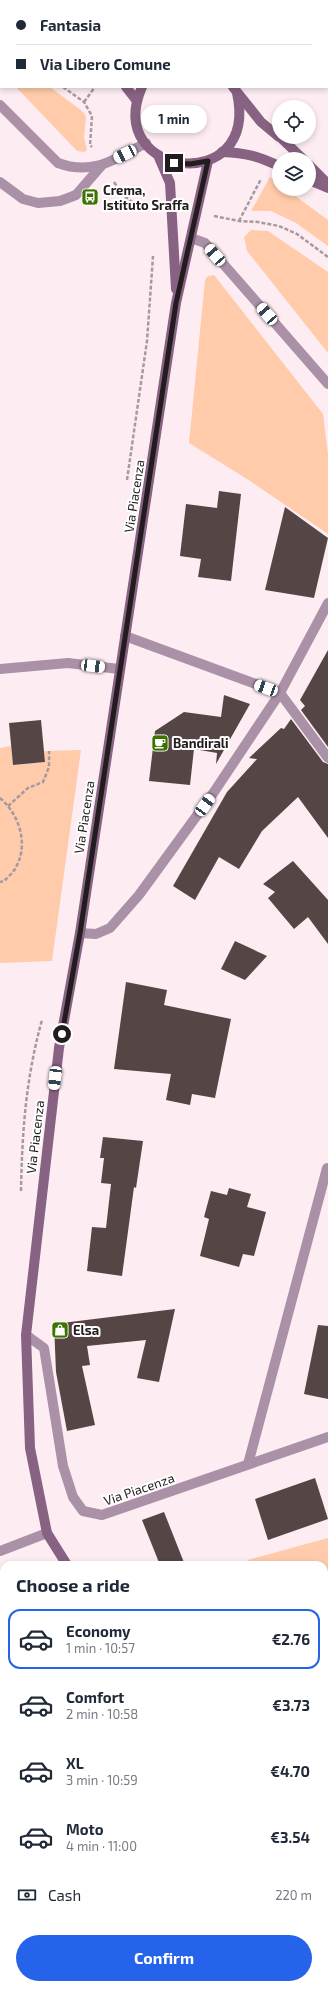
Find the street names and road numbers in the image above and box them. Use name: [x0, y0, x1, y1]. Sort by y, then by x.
street label: Via Piacenza: [120, 458, 148, 534]
street label: Via Piacenza: [70, 779, 98, 855]
street label: Via Piacenza: [23, 1099, 47, 1175]
street label: Via Piacenza: [102, 1469, 176, 1509]

